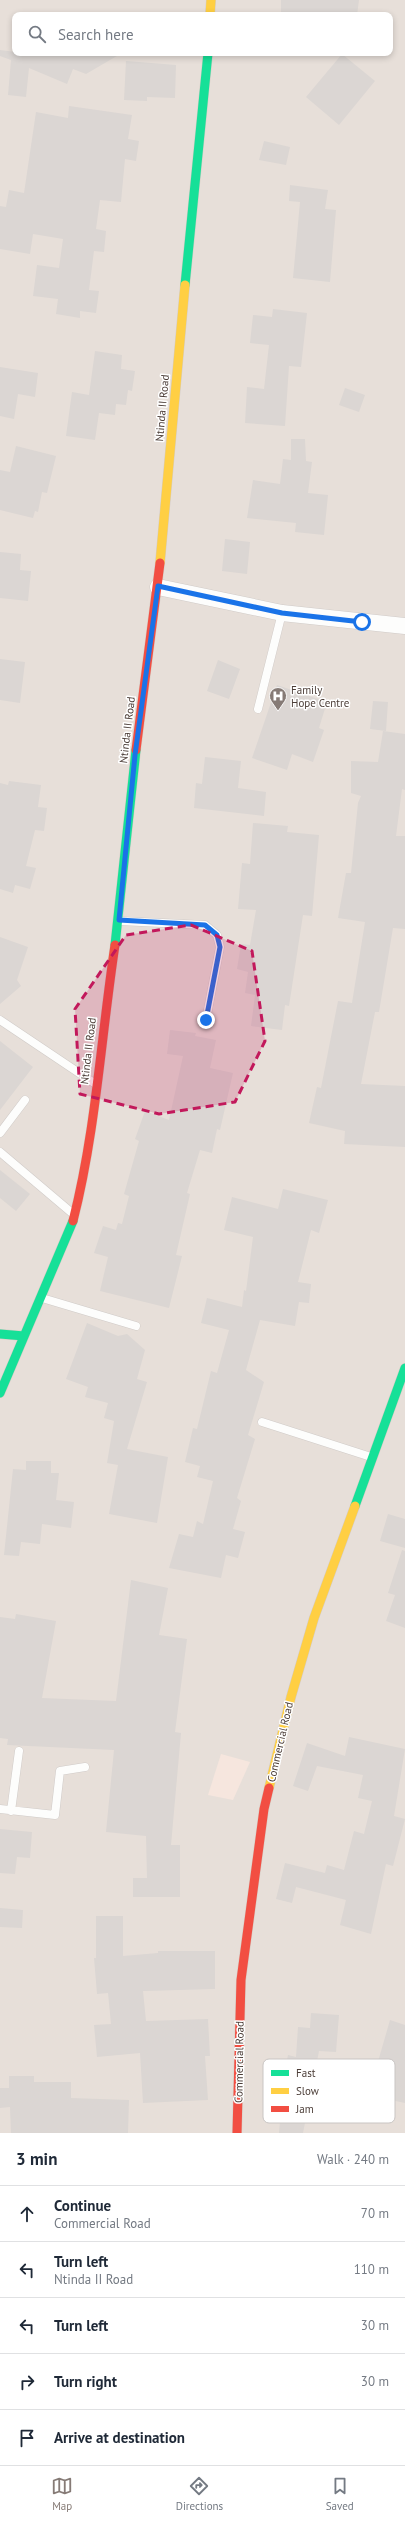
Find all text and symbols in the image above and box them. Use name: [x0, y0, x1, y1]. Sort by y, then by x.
search box: [12, 12, 393, 56]
icon: search: [26, 23, 48, 45]
text: Search here: [58, 25, 134, 44]
street label: Ntinda II Road: [152, 374, 172, 442]
route start: [353, 613, 371, 631]
place label: Family Hope Centre: [291, 683, 350, 710]
hospital icon: Family Hope Centre: [268, 686, 288, 711]
street label: Ntinda II Road: [116, 696, 138, 764]
route end: [197, 1011, 215, 1029]
street label: Ntinda II Road: [77, 1017, 99, 1085]
street label: Commercial Road: [264, 1701, 296, 1783]
street label: Commercial Road: [231, 2021, 247, 2103]
legend: [263, 2059, 395, 2123]
text: Fast: [296, 2066, 316, 2080]
text: Slow: [296, 2084, 319, 2098]
text: Jam: [295, 2102, 314, 2116]
text: 3 min: [16, 2148, 57, 2170]
text: Walk · 240 m: [317, 2151, 389, 2168]
text: Continue: [54, 2196, 111, 2215]
icon: ahead: [16, 2203, 38, 2225]
text: 70 m: [361, 2205, 389, 2222]
text: Commercial Road: [54, 2215, 151, 2232]
text: Turn left: [54, 2252, 108, 2271]
icon: left: [16, 2259, 38, 2281]
text: 110 m: [354, 2261, 389, 2278]
text: Ntinda II Road: [54, 2271, 133, 2288]
icon: left: [16, 2315, 38, 2337]
text: Turn left: [54, 2316, 108, 2335]
text: 30 m: [361, 2317, 389, 2334]
icon: right: [16, 2371, 38, 2393]
text: Turn right: [54, 2372, 117, 2391]
text: 30 m: [361, 2373, 389, 2390]
icon: arrive: [16, 2427, 38, 2449]
text: Arrive at destination: [54, 2428, 185, 2447]
tab: Map: [51, 2475, 73, 2513]
tab: Directions: [176, 2475, 223, 2513]
tab: Saved: [326, 2475, 354, 2513]

